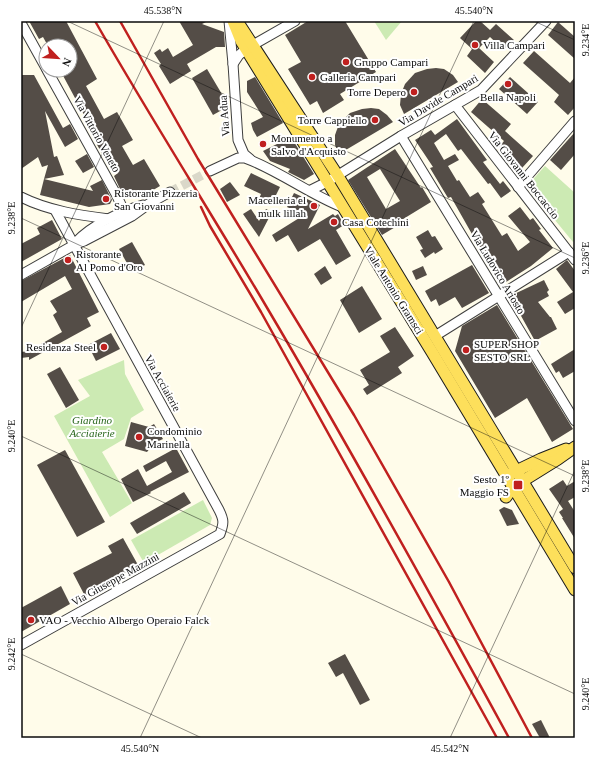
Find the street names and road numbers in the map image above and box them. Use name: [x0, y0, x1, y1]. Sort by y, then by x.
street label: Via Davide Campari: [396, 72, 480, 128]
street label: Via Vittorio Veneto: [71, 94, 123, 175]
street label: Via Adua: [217, 95, 231, 137]
street label: Via Giovanni Boccaccio: [486, 129, 562, 221]
street label: Via Ludovico Ariosto: [468, 228, 528, 316]
street label: Viale Antonio Gramsci: [362, 244, 426, 336]
street label: Via Acciaierie: [143, 353, 183, 413]
street label: Via Giuseppe Mazzini: [69, 550, 161, 608]

